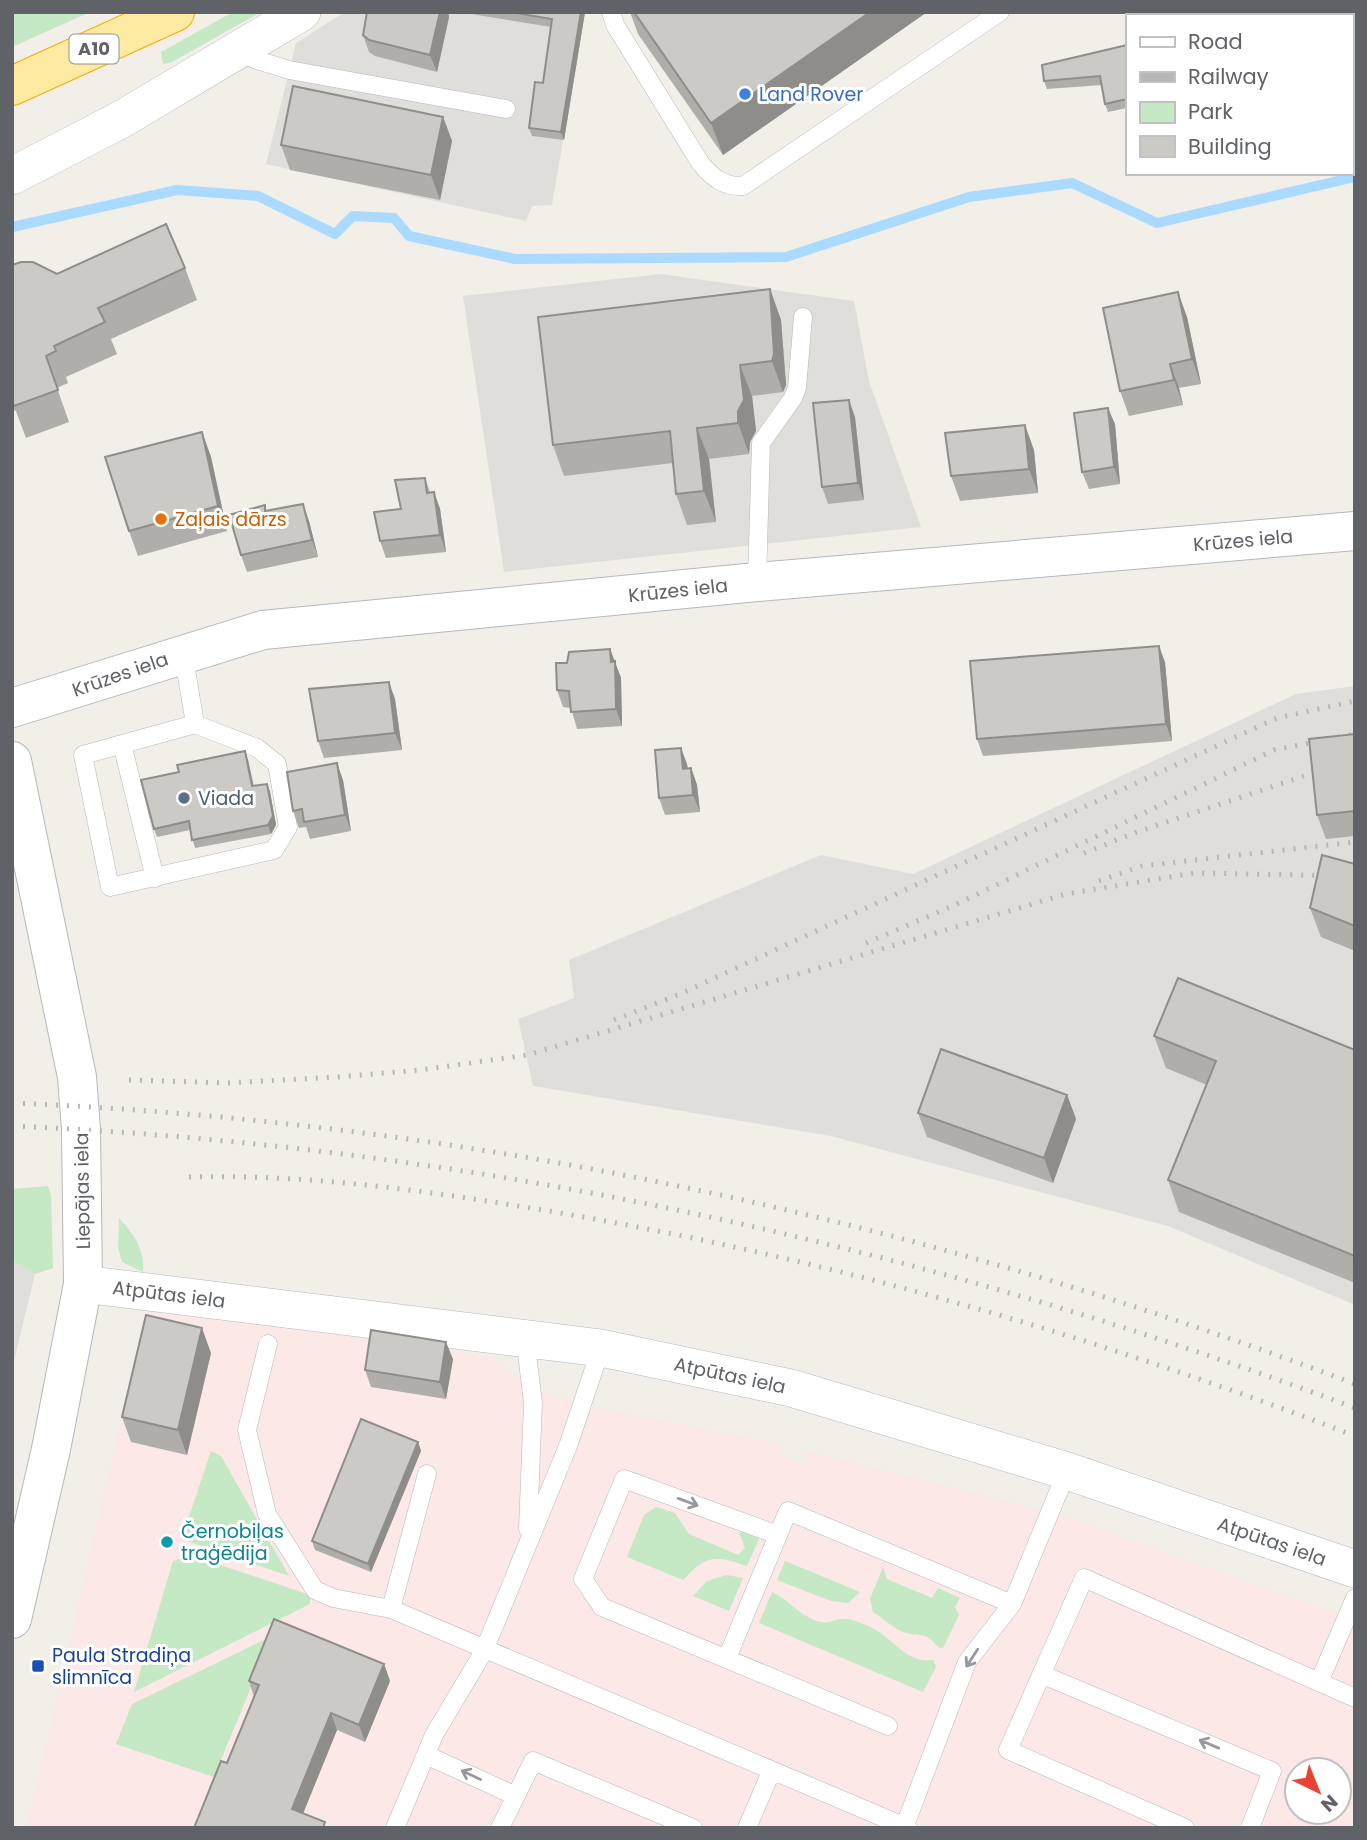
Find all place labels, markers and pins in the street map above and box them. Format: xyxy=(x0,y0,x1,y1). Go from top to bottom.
place label: Land Rover xyxy=(759,81,863,108)
marker: Land Rover xyxy=(737,86,753,102)
place label: Zaļais dārzs xyxy=(175,506,287,533)
marker: Zaļais dārzs xyxy=(153,511,169,527)
place label: Viada xyxy=(198,785,254,812)
marker: Viada xyxy=(176,790,192,806)
place label: Černobiļas traģēdija xyxy=(181,1518,284,1567)
marker: Černobiļas traģēdija xyxy=(159,1534,175,1550)
place label: Paula Stradiņa slimnīca xyxy=(52,1642,191,1691)
marker: Paula Stradiņa slimnīca xyxy=(30,1658,46,1674)

